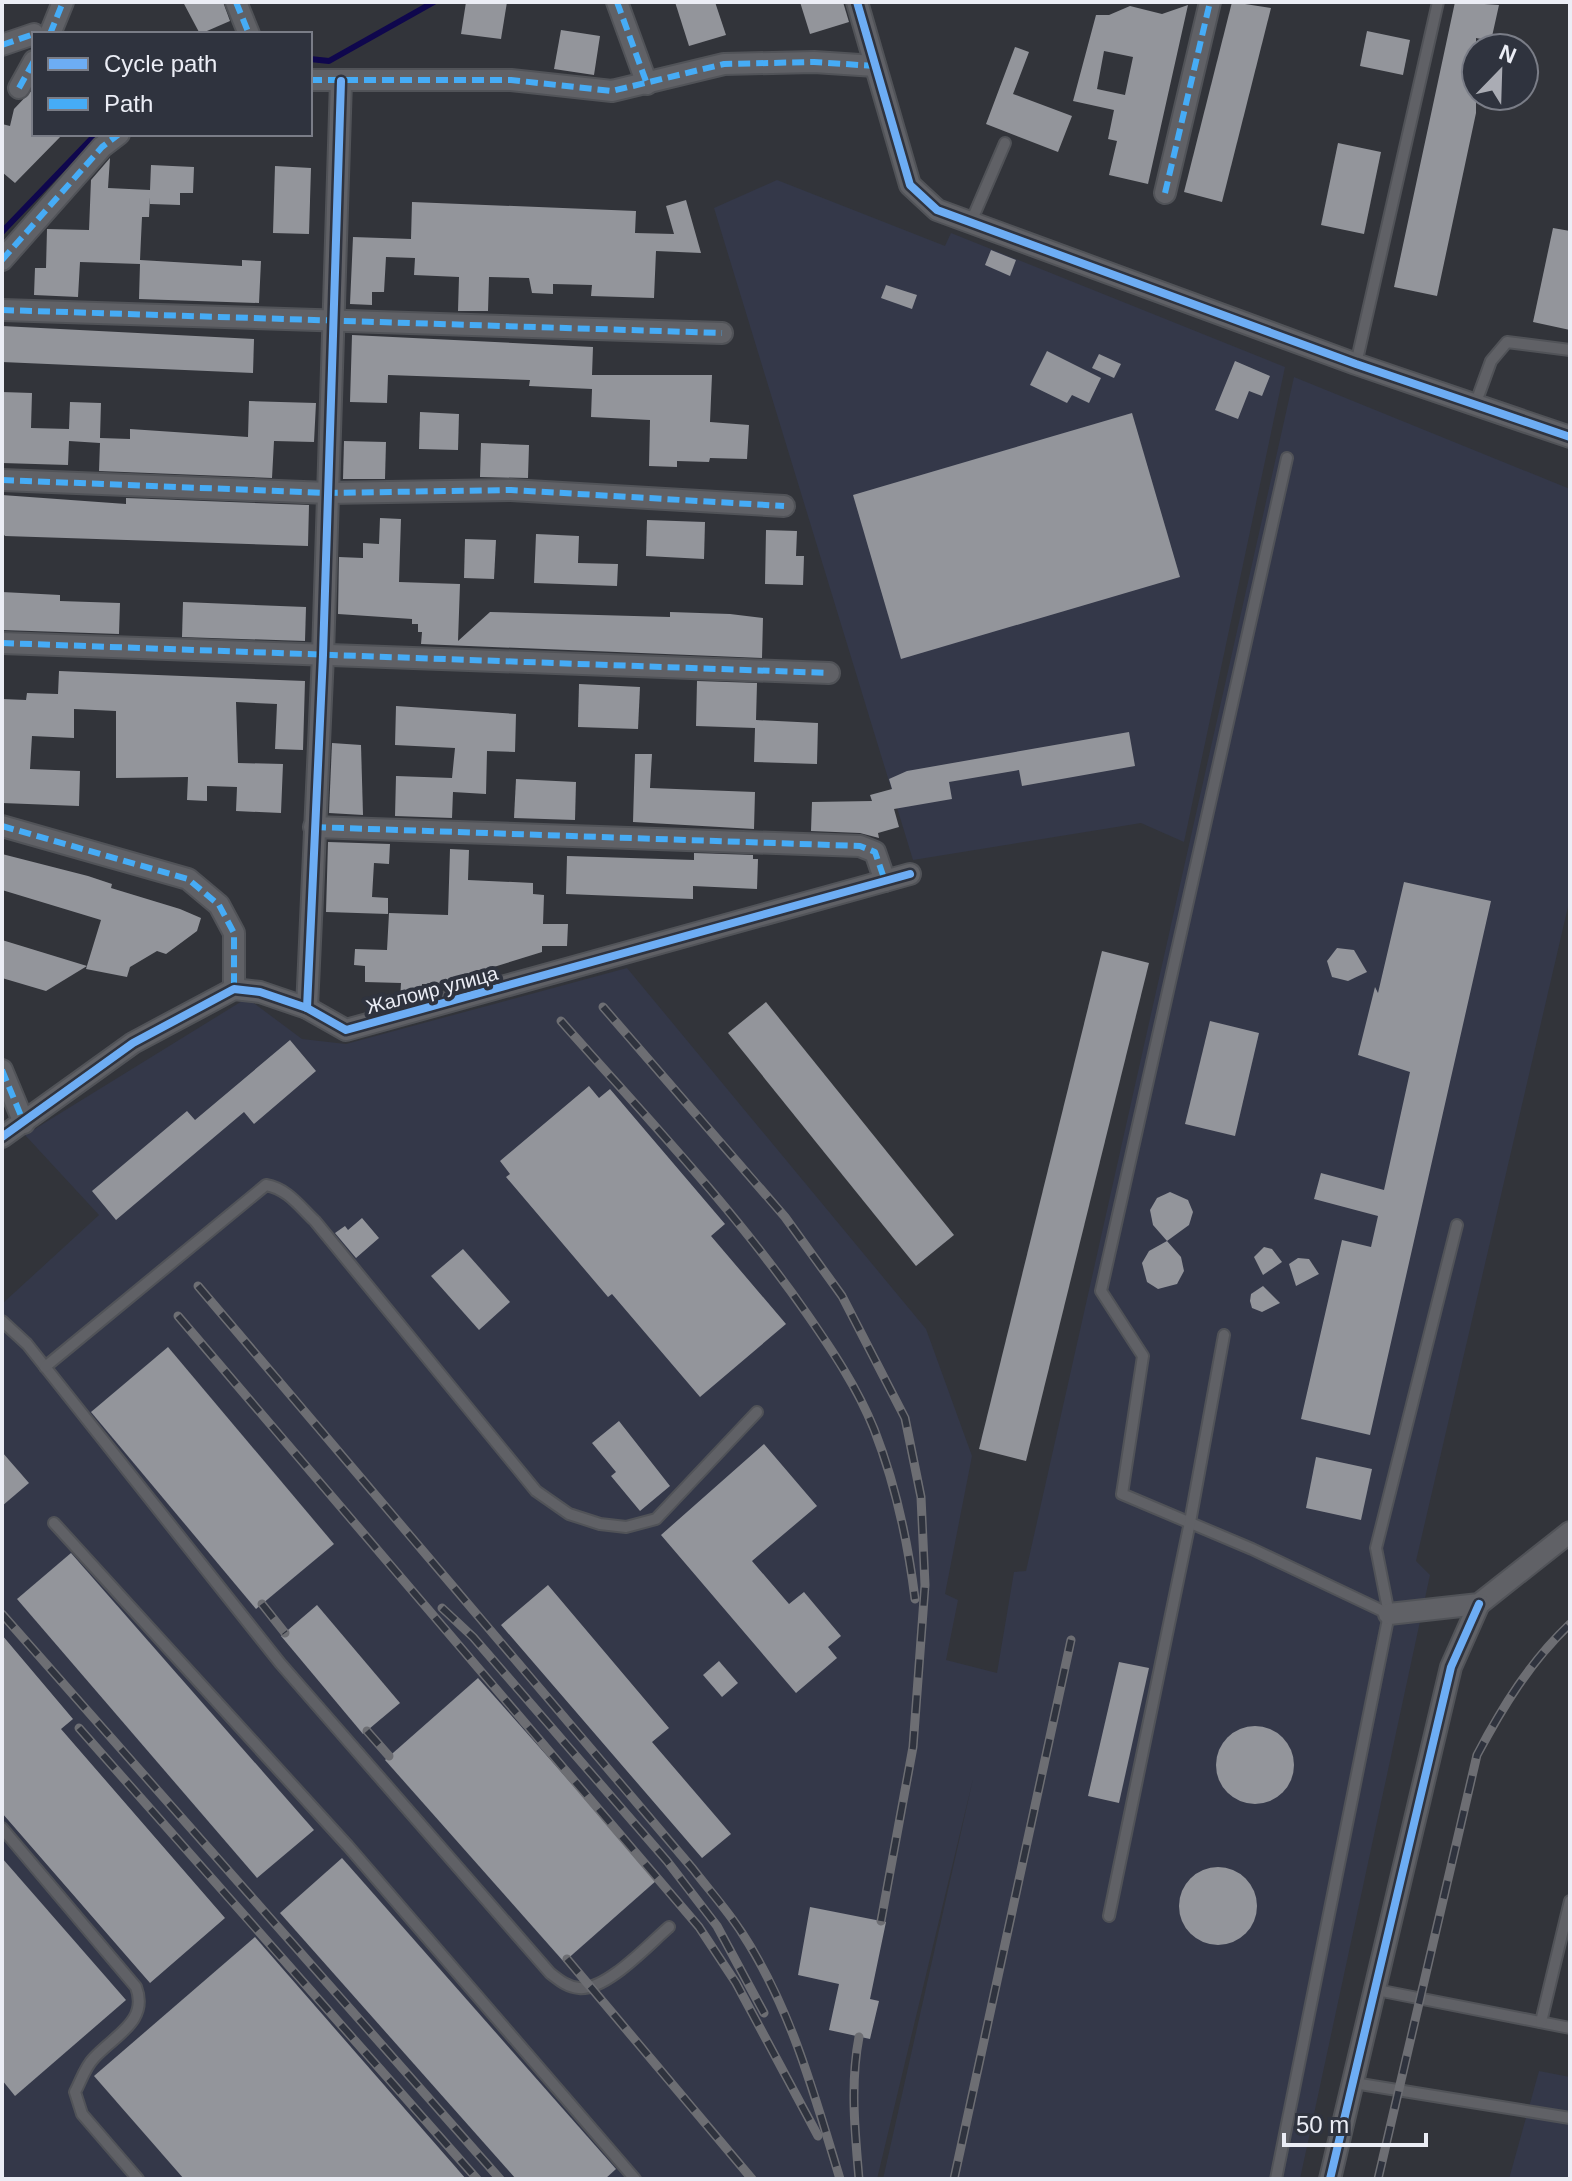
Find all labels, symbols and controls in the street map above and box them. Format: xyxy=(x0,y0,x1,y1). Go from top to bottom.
legend xyxy=(32,32,312,136)
north arrow xyxy=(1460,32,1540,112)
text: N xyxy=(1495,39,1520,69)
text: Cycle path xyxy=(104,50,217,77)
text: Path xyxy=(104,90,153,117)
street label: Жалоир улица xyxy=(364,962,501,1018)
scale bar xyxy=(1284,2097,1426,2147)
text: 50 m xyxy=(1296,2111,1349,2138)

